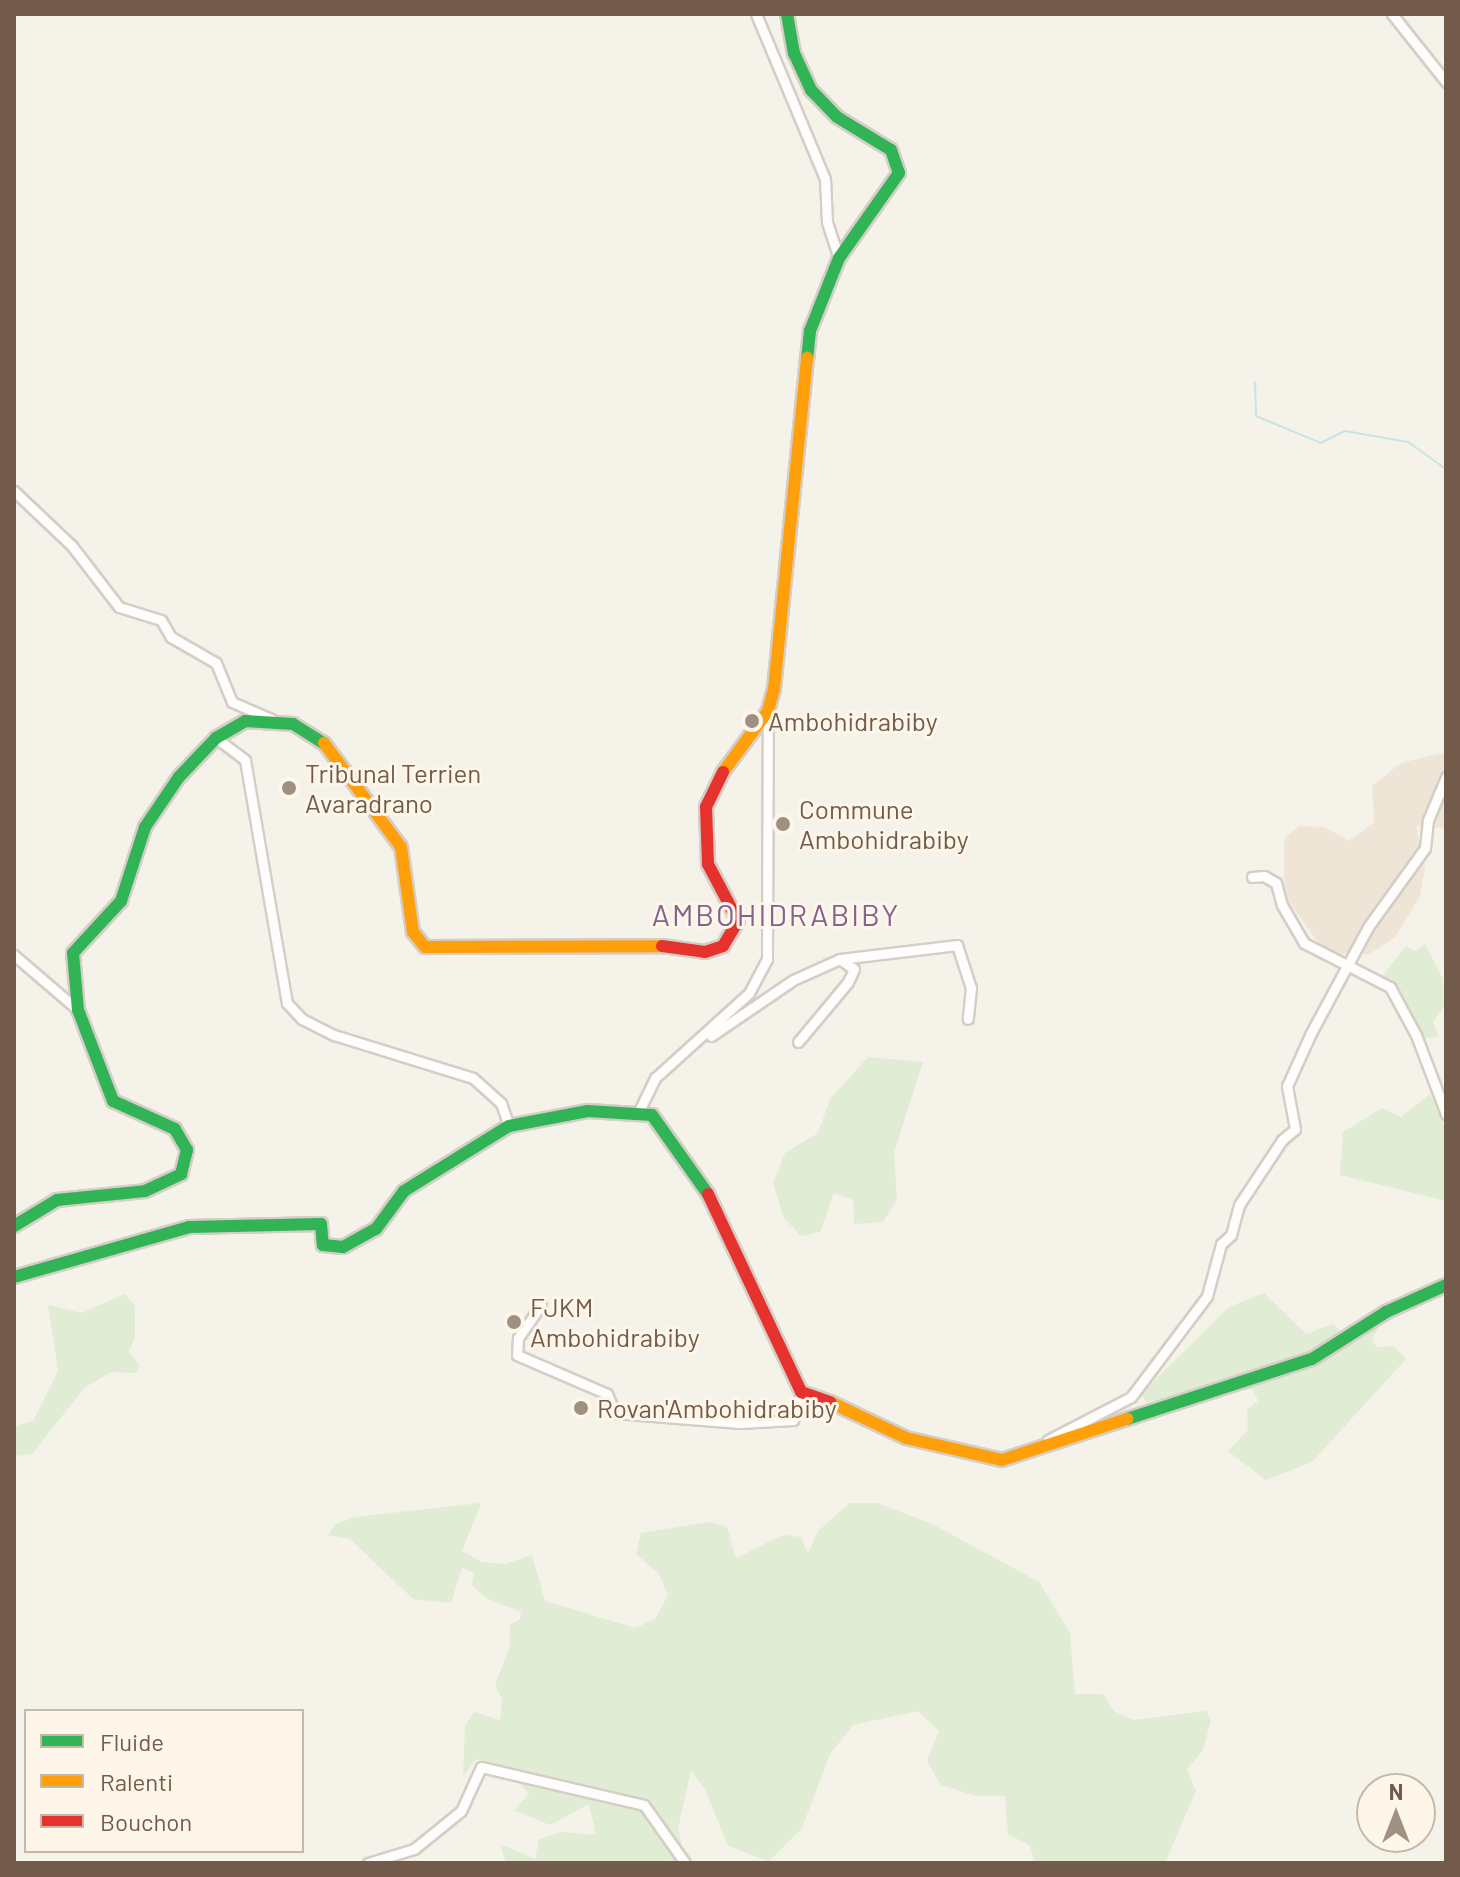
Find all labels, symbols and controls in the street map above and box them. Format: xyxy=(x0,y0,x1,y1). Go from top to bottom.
place label: Ambohidrabiby xyxy=(768,705,938,737)
marker: Ambohidrabiby xyxy=(743,712,761,730)
place label: Tribunal Terrien Avaradrano xyxy=(305,757,481,818)
marker: Tribunal Terrien Avaradrano xyxy=(280,779,298,797)
place label: Commune Ambohidrabiby xyxy=(799,793,969,854)
marker: Commune Ambohidrabiby xyxy=(774,815,792,833)
district label: AMBOHIDRABIBY xyxy=(652,896,900,932)
place label: FJKM Ambohidrabiby xyxy=(530,1291,700,1352)
marker: FJKM Ambohidrabiby xyxy=(505,1313,523,1331)
place label: Rovan'Ambohidrabiby xyxy=(597,1392,837,1424)
marker: Rovan'Ambohidrabiby xyxy=(572,1399,590,1417)
legend xyxy=(24,1709,304,1853)
text: Fluide xyxy=(100,1727,164,1756)
text: Ralenti xyxy=(100,1767,173,1796)
north arrow xyxy=(1356,1773,1436,1853)
text: N xyxy=(1389,1778,1403,1804)
text: Bouchon xyxy=(100,1807,192,1836)

